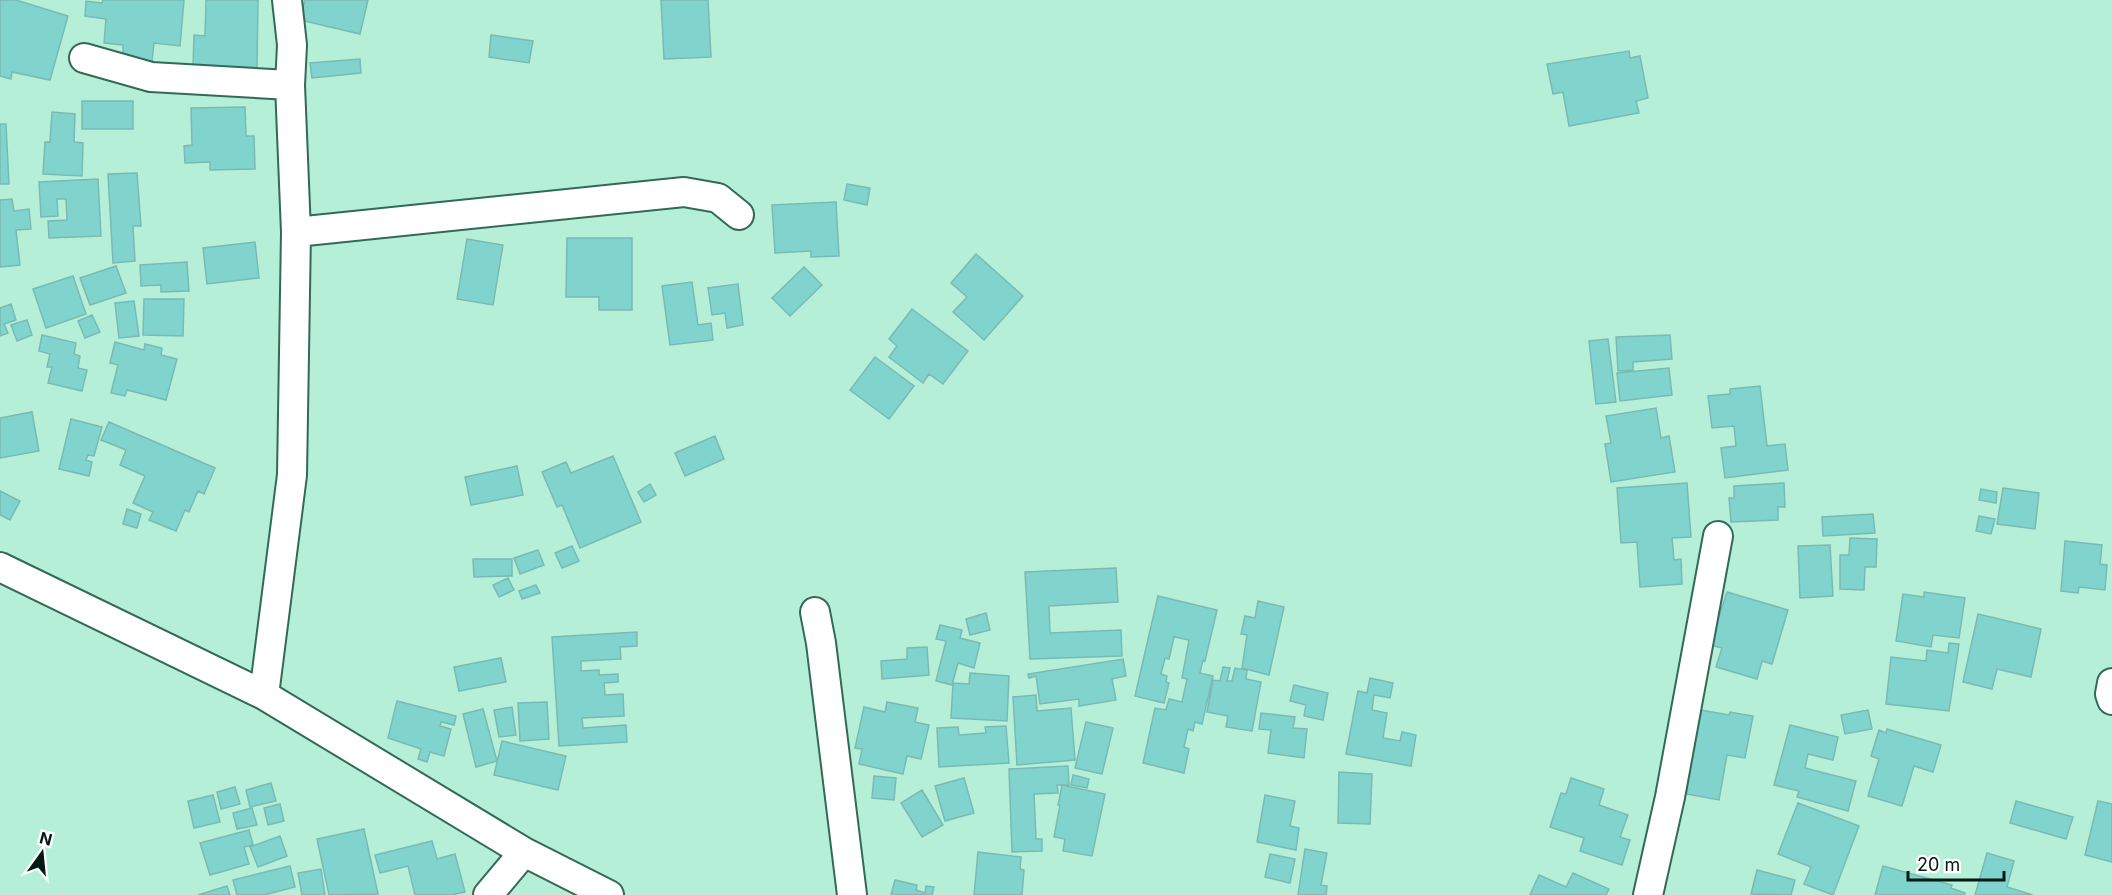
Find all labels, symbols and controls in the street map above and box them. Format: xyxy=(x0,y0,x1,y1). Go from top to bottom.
north arrow xyxy=(12,823,72,883)
text: N xyxy=(37,827,54,850)
scale bar xyxy=(1908,844,2004,882)
text: 20 m xyxy=(1917,854,1960,875)

